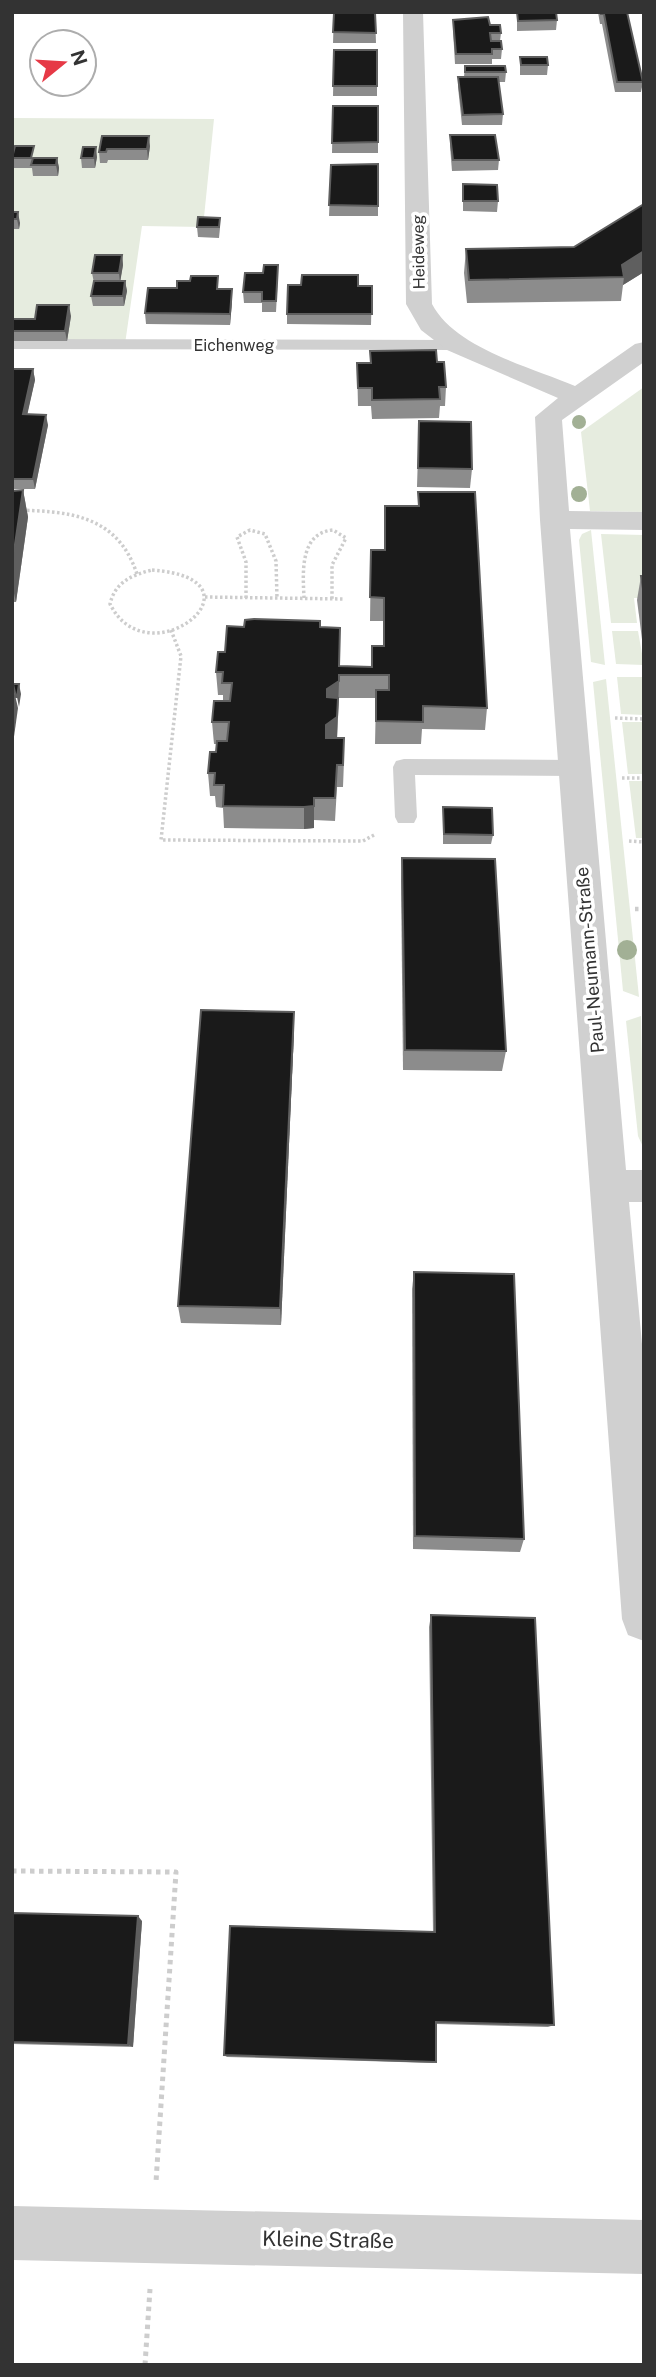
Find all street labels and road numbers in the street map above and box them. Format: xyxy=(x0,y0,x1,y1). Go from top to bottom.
street label: Heideweg xyxy=(408,214,429,290)
street label: Eichenweg xyxy=(194,336,274,355)
street label: Paul-Neumann-Straße xyxy=(571,866,608,1054)
street label: Kleine Straße xyxy=(262,2226,394,2253)

